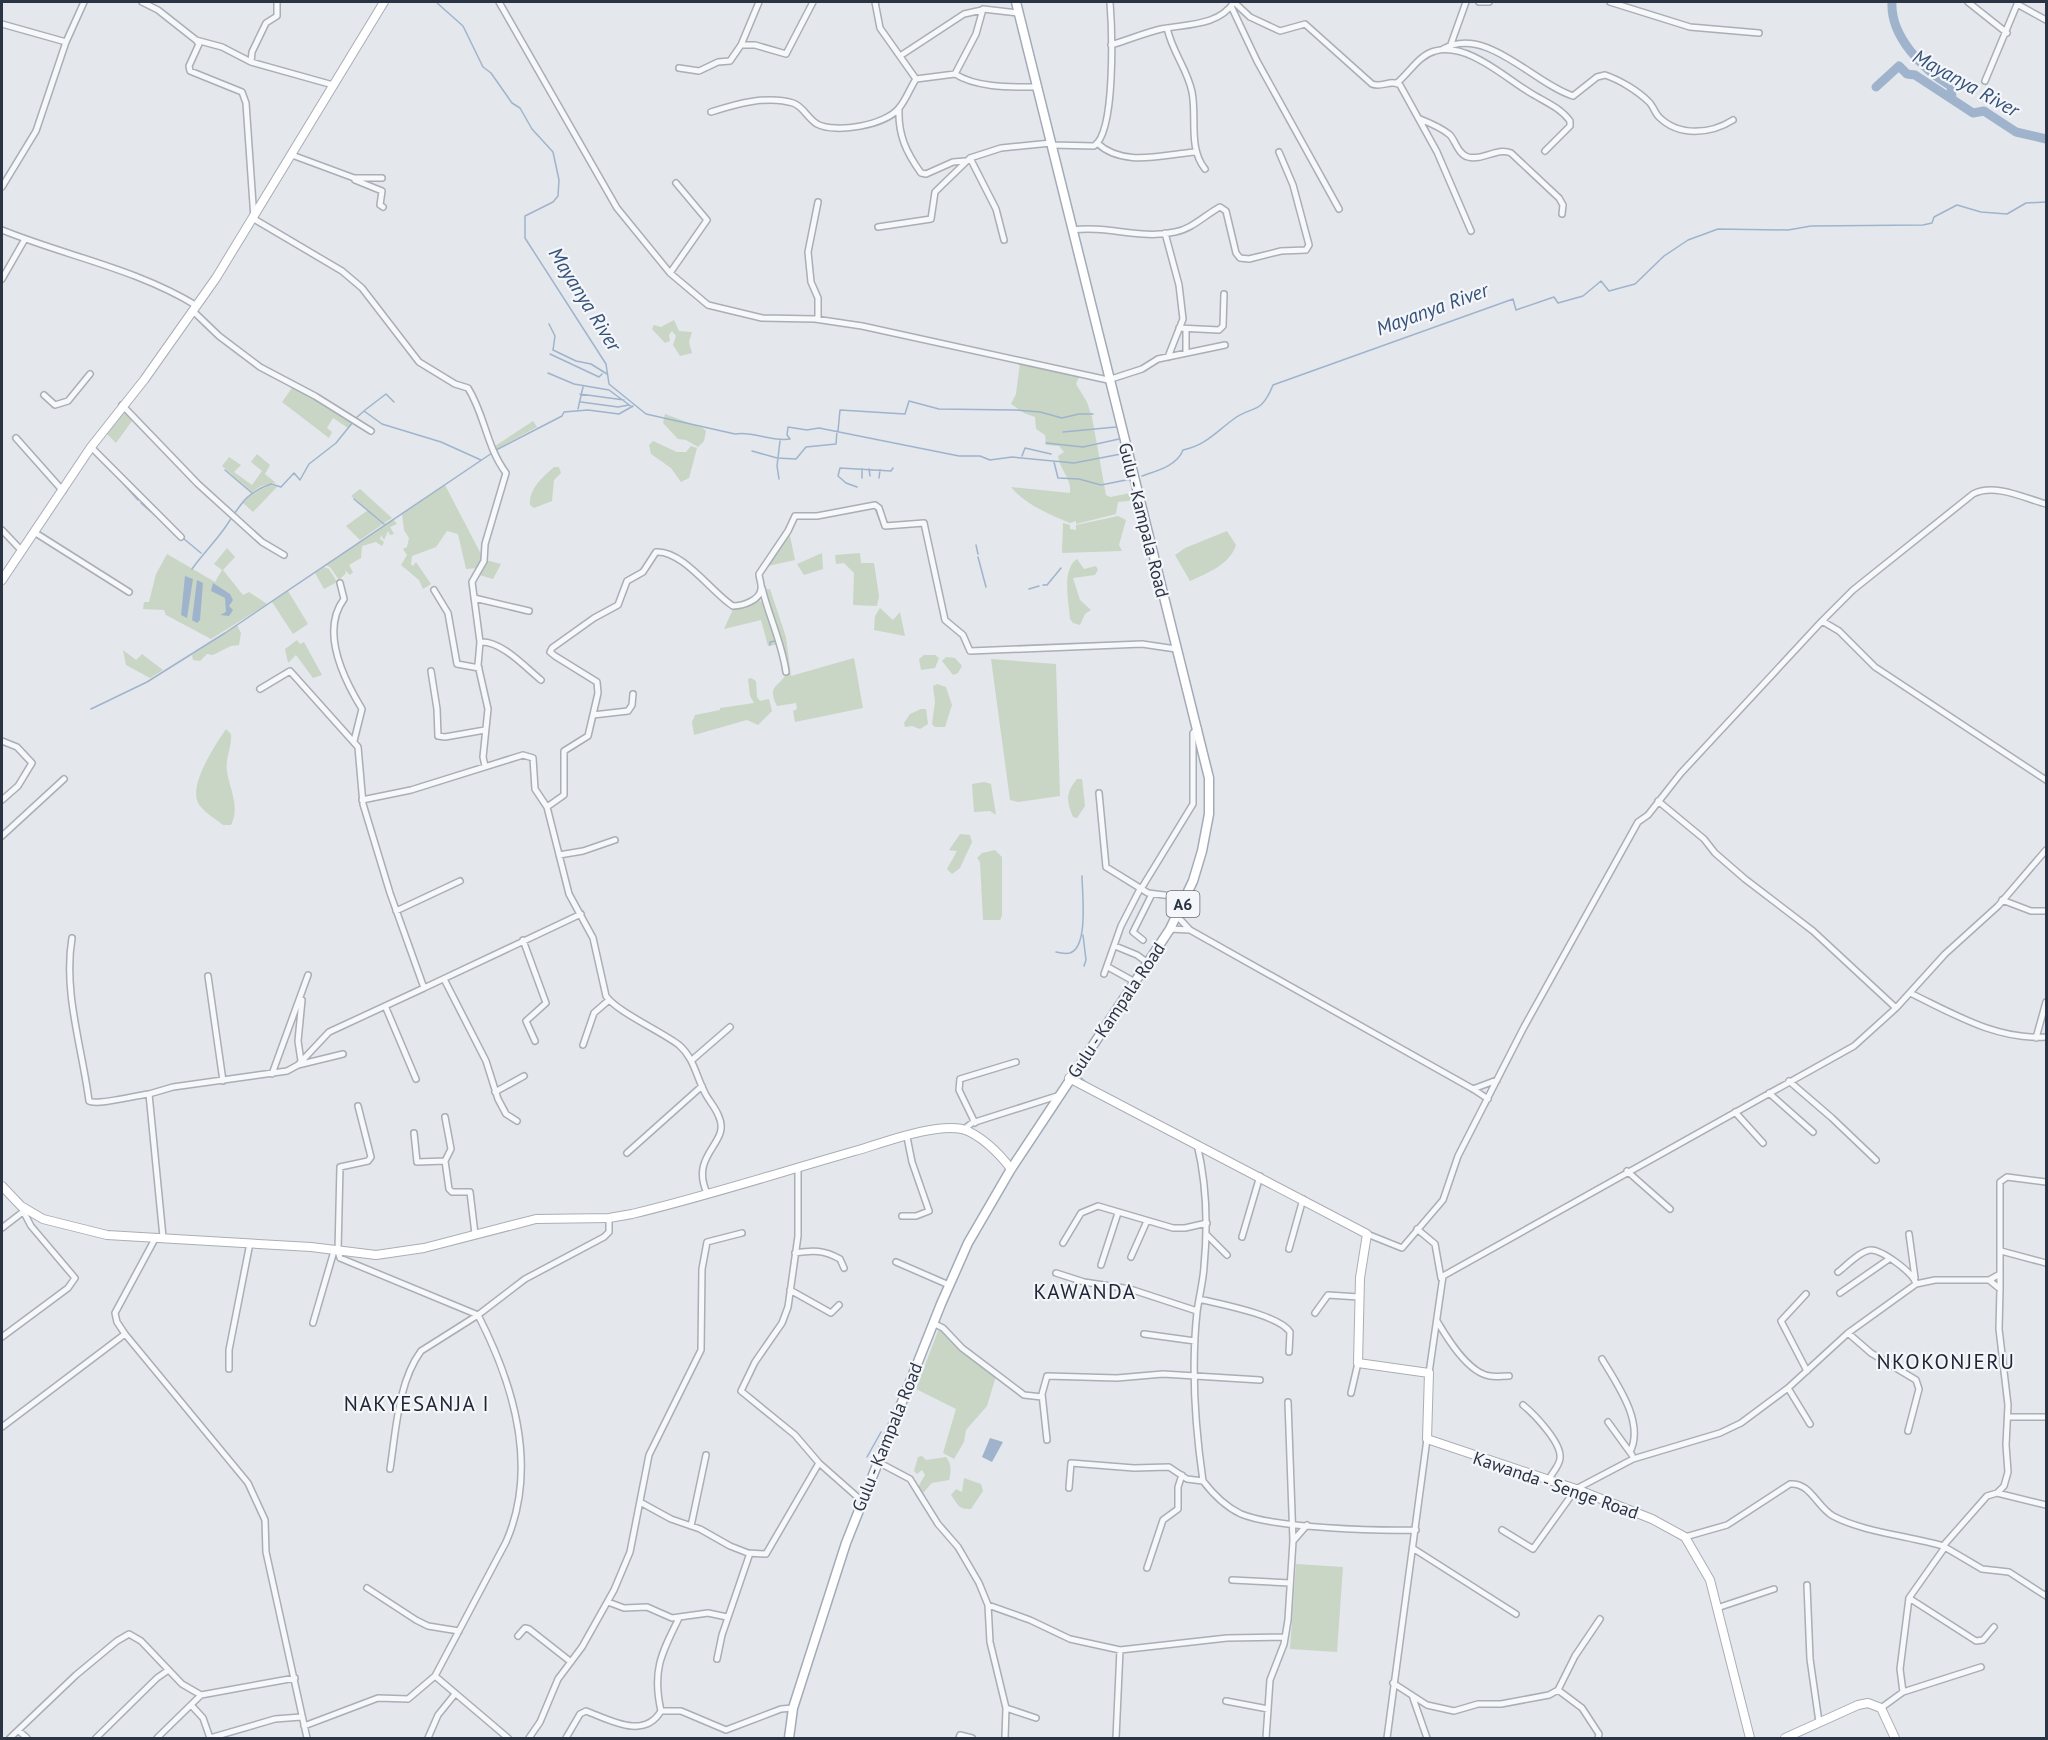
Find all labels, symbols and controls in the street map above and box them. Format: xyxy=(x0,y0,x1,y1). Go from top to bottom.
water label: Mayanya River xyxy=(1908,43,2025,124)
water label: Mayanya River xyxy=(543,242,628,357)
water label: Mayanya River xyxy=(1372,276,1493,341)
street label: Gulu - Kampala Road xyxy=(1114,440,1174,600)
road number: A6 xyxy=(1166,891,1200,917)
street label: Gulu - Kampala Road xyxy=(1062,938,1170,1082)
district label: KAWANDA xyxy=(1033,1278,1137,1305)
district label: NKOKONJERU xyxy=(1876,1348,2016,1375)
street label: Gulu - Kampala Road xyxy=(847,1359,927,1515)
district label: NAKYESANJA I xyxy=(344,1390,490,1417)
street label: Kawanda - Senge Road xyxy=(1470,1446,1642,1524)

